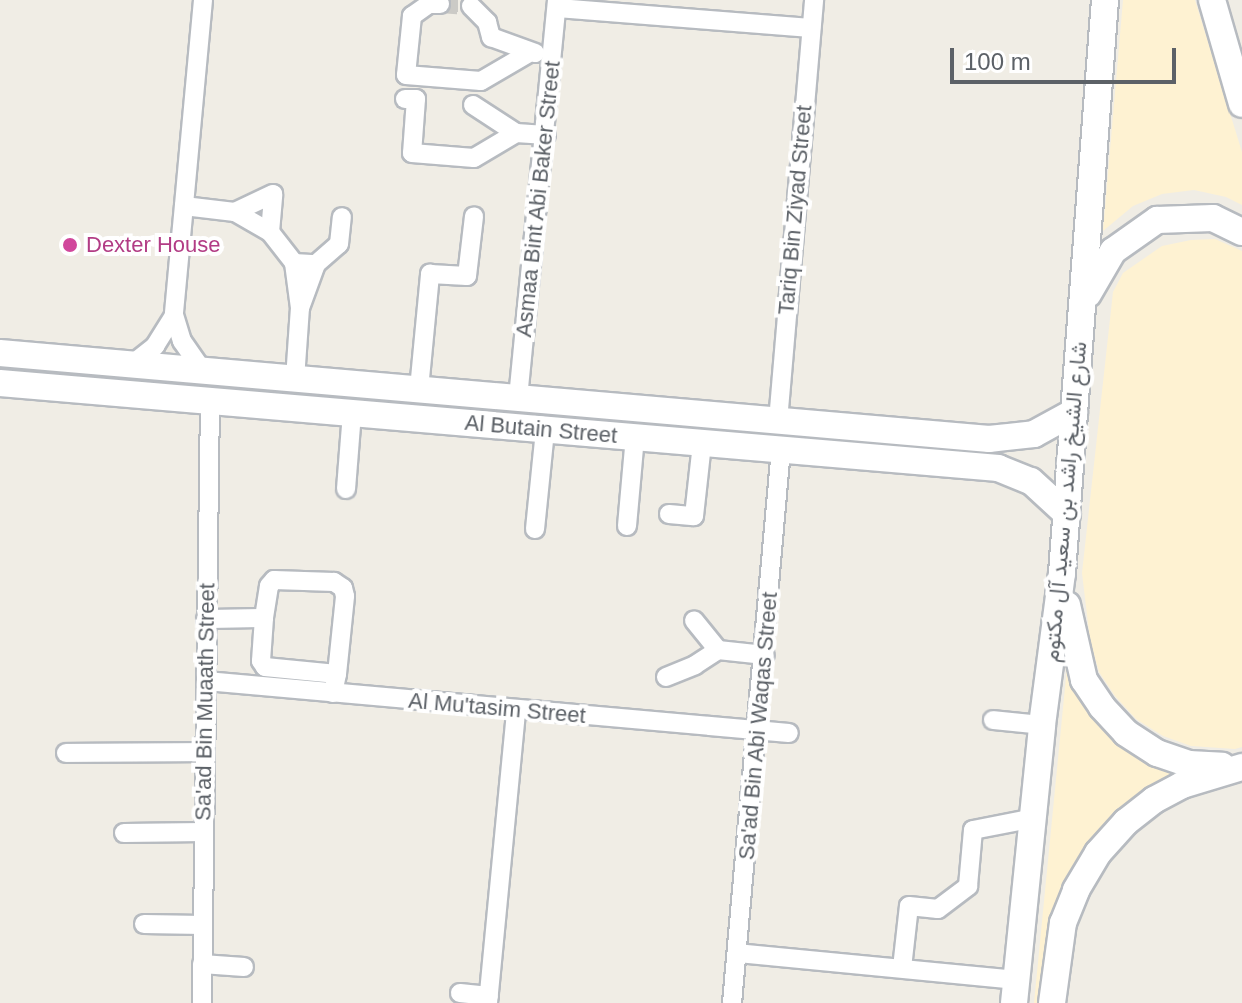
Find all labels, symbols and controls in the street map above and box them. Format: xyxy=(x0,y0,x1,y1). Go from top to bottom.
scale bar xyxy=(954,32,1180,82)
text: 100 m xyxy=(964,48,1031,75)
street label: Asmaa Bint Abi Baker Street xyxy=(510,59,566,339)
street label: Tariq Bin Ziyad Street xyxy=(773,104,817,316)
place label: Dexter House xyxy=(86,232,221,258)
marker: Dexter House xyxy=(61,236,79,254)
street label: شارع الشيخ راشد بن سعيد آل مكتوم xyxy=(1038,341,1092,663)
street label: Al Butain Street xyxy=(464,409,618,449)
street label: Sa'ad Bin Muaath Street xyxy=(190,583,220,821)
street label: Sa'ad Bin Abi Waqas Street xyxy=(733,590,783,862)
street label: Al Mu'tasim Street xyxy=(407,687,587,729)

